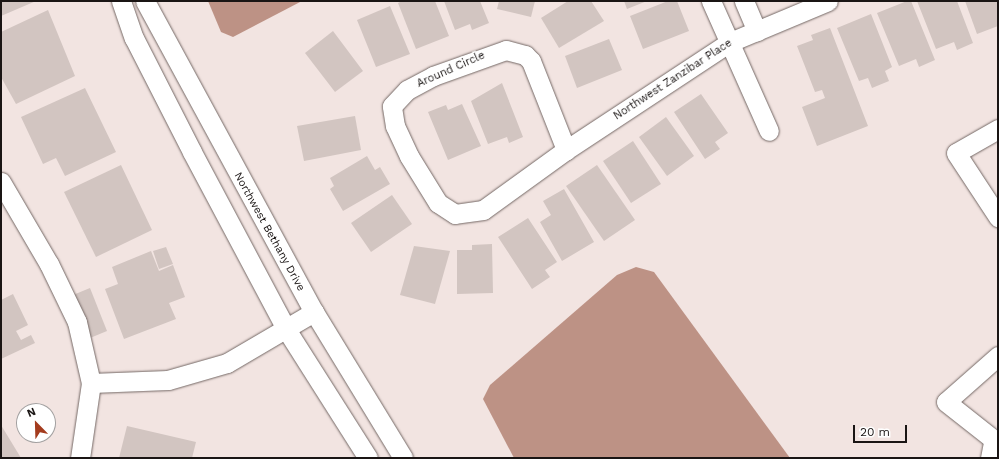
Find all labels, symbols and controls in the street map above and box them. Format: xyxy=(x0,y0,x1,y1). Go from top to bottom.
street label: Northwest Zanzibar Place xyxy=(611,37,735,123)
street label: Around Circle xyxy=(415,49,487,91)
street label: Northwest Bethany Drive xyxy=(231,170,307,294)
north arrow xyxy=(16,403,56,443)
text: N xyxy=(25,405,38,420)
scale bar xyxy=(855,417,909,443)
text: 20 m xyxy=(860,425,890,439)

